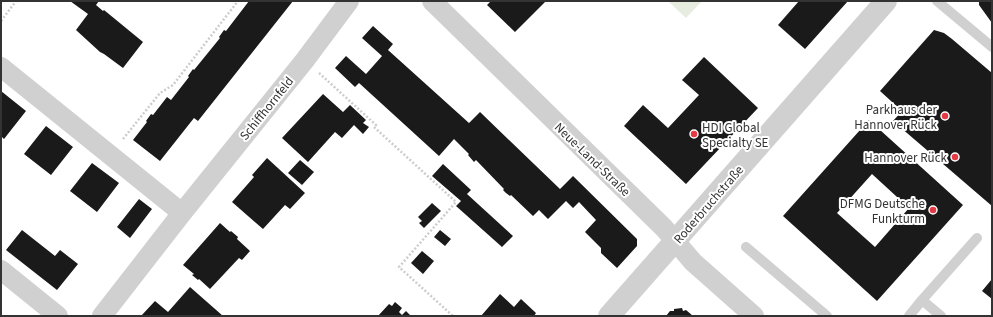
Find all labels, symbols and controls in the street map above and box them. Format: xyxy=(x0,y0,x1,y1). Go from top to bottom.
street label: Schiffhornfeld xyxy=(236,73,298,144)
place label: Parkhaus der Hannover Rück xyxy=(854,101,938,134)
marker: Parkhaus der Hannover Rück xyxy=(940,111,950,121)
street label: Neue-Land-Straße xyxy=(550,119,634,201)
place label: HDI Global Specialty SE xyxy=(702,119,769,152)
marker: HDI Global Specialty SE xyxy=(689,129,699,139)
place label: Hannover Rück xyxy=(864,149,948,167)
marker: Hannover Rück xyxy=(950,152,960,162)
street label: Roderbruchstraße xyxy=(670,162,748,248)
place label: DFMG Deutsche Funkturm xyxy=(840,195,925,228)
marker: DFMG Deutsche Funkturm xyxy=(928,205,938,215)

